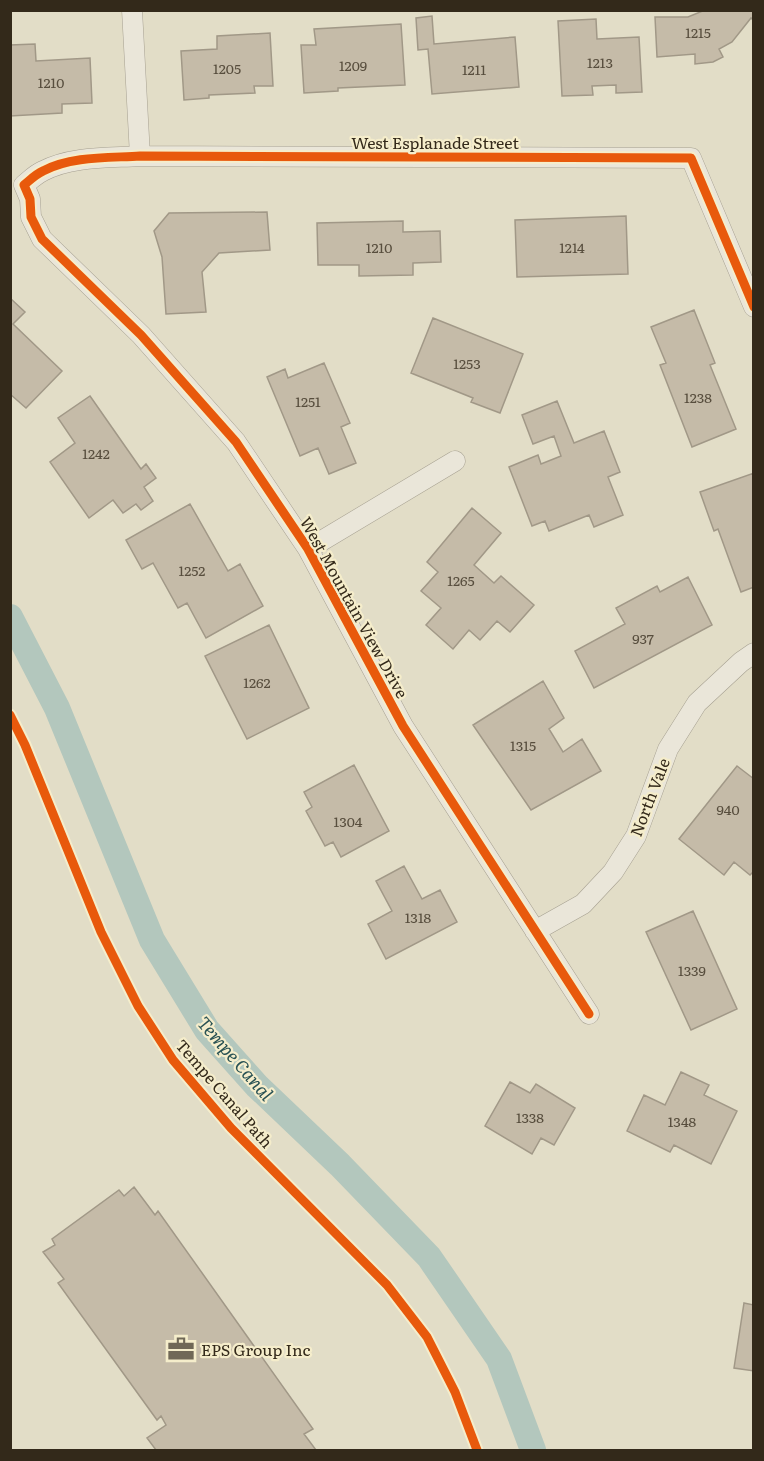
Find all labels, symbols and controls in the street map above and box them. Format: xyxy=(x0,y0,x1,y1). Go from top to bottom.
house number: 1215 xyxy=(685,22,711,42)
house number: 1213 xyxy=(587,52,613,72)
house number: 1209 xyxy=(339,55,367,75)
house number: 1205 xyxy=(213,58,241,78)
house number: 1211 xyxy=(462,59,486,79)
house number: 1210 xyxy=(38,72,64,92)
street label: West Esplanade Street xyxy=(351,130,519,154)
house number: 1210 xyxy=(366,237,392,257)
house number: 1214 xyxy=(559,237,585,257)
house number: 1253 xyxy=(453,353,481,373)
house number: 1238 xyxy=(684,387,712,407)
house number: 1251 xyxy=(295,391,321,411)
house number: 1242 xyxy=(82,443,110,463)
street label: West Mountain View Drive xyxy=(295,512,415,702)
house number: 1252 xyxy=(179,560,205,580)
house number: 1265 xyxy=(447,570,475,590)
house number: 937 xyxy=(632,628,654,648)
house number: 1262 xyxy=(243,672,271,692)
house number: 1315 xyxy=(510,735,536,755)
street label: North Vale xyxy=(623,754,675,840)
house number: 940 xyxy=(716,799,740,819)
house number: 1304 xyxy=(333,811,363,831)
house number: 1318 xyxy=(405,907,432,927)
house number: 1339 xyxy=(678,960,706,980)
water label: Tempe Canal xyxy=(192,1010,281,1107)
street label: Tempe Canal Path xyxy=(171,1033,279,1153)
house number: 1338 xyxy=(516,1107,544,1127)
house number: 1348 xyxy=(668,1111,697,1131)
office icon: EPS Group Inc xyxy=(166,1334,196,1364)
place label: EPS Group Inc xyxy=(201,1337,311,1361)

